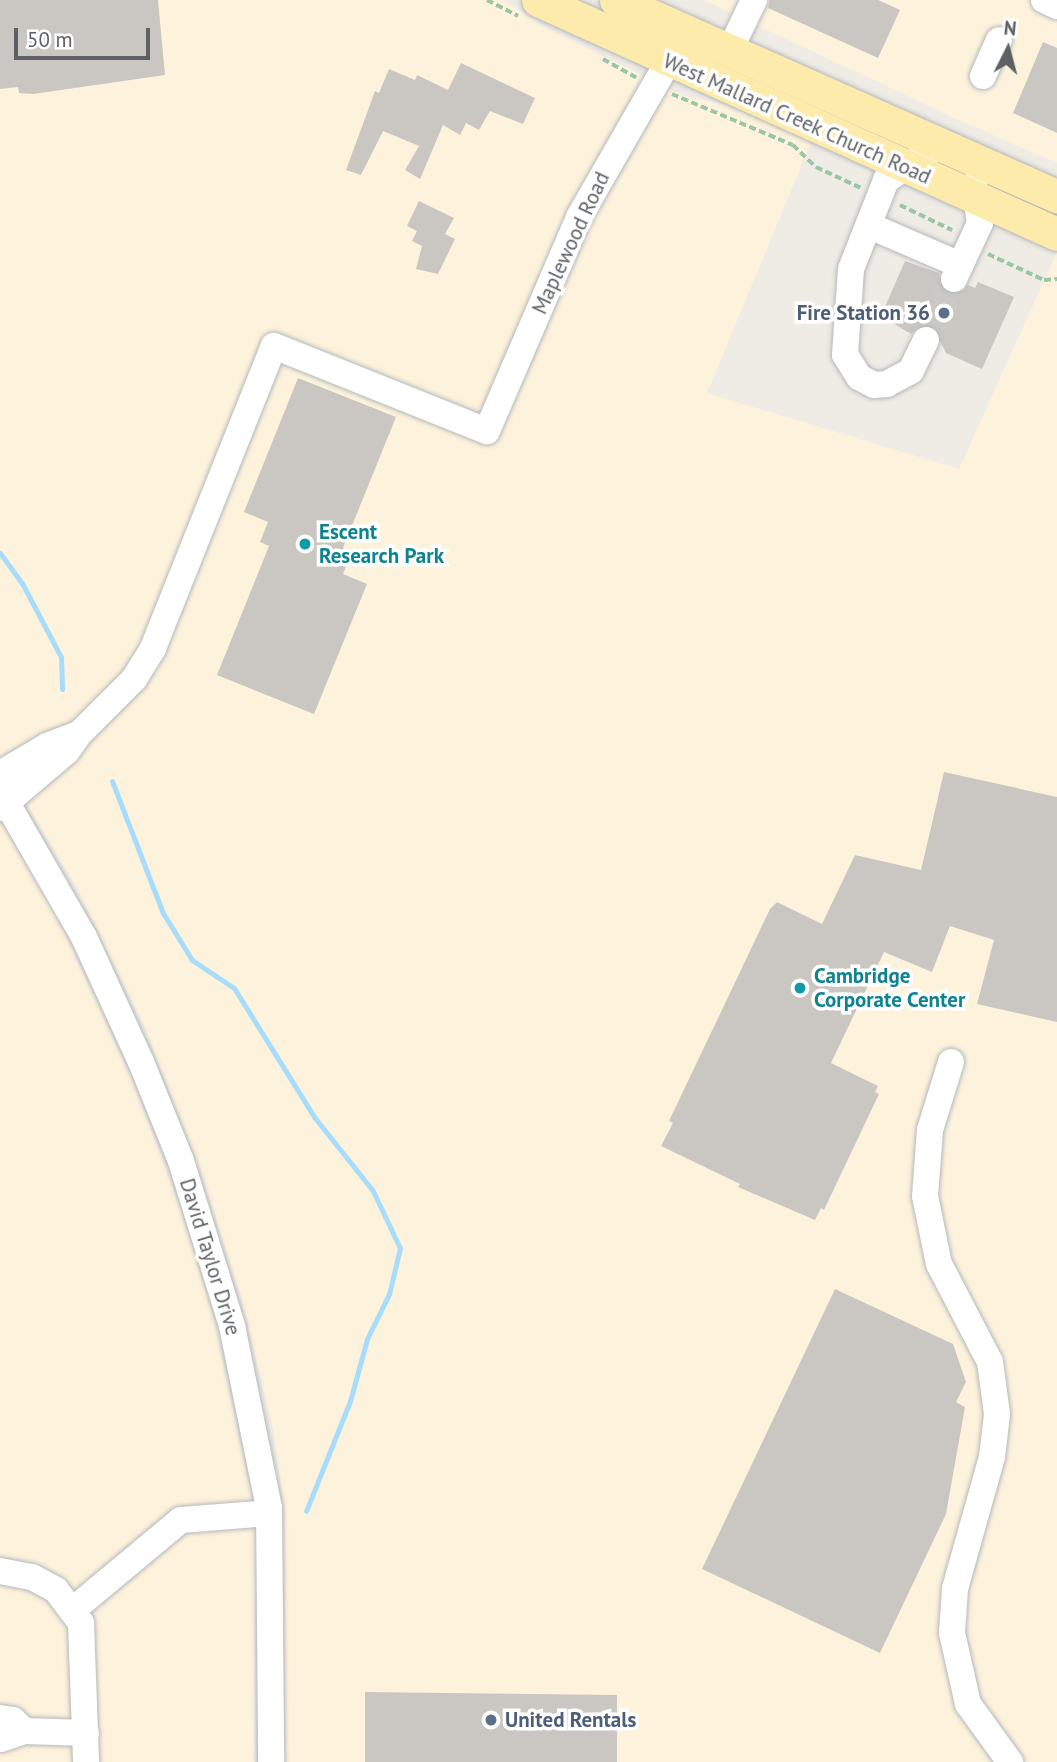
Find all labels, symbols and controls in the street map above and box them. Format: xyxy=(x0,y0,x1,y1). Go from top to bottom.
scale bar xyxy=(18,14,154,58)
north arrow xyxy=(973,14,1043,84)
text: N xyxy=(1003,16,1018,41)
text: 50 m xyxy=(27,26,73,53)
street label: West Mallard Creek Church Road xyxy=(659,48,935,190)
street label: Maplewood Road xyxy=(527,168,615,318)
place label: Fire Station 36 xyxy=(797,300,930,326)
marker: Fire Station 36 xyxy=(936,305,952,321)
place label: Escent Research Park xyxy=(319,519,444,569)
marker: Escent Research Park xyxy=(297,536,313,552)
place label: Cambridge Corporate Center xyxy=(814,963,966,1013)
marker: Cambridge Corporate Center xyxy=(792,980,808,996)
street label: David Taylor Drive xyxy=(174,1175,246,1339)
place label: United Rentals xyxy=(505,1707,636,1733)
marker: United Rentals xyxy=(483,1712,499,1728)

